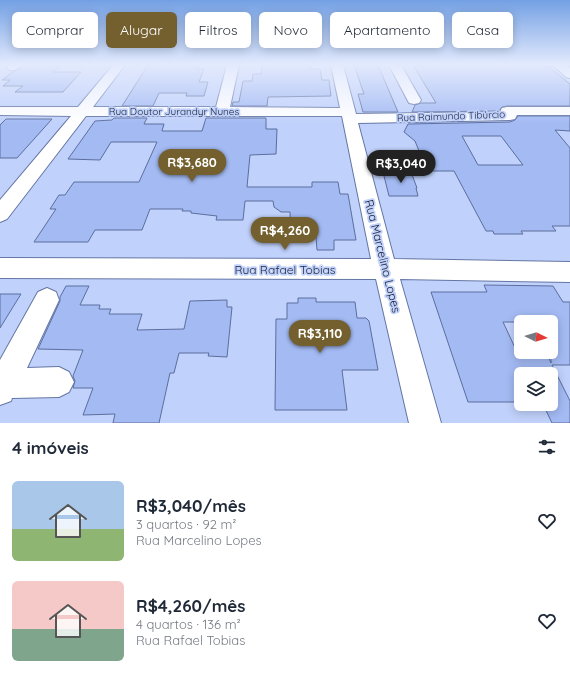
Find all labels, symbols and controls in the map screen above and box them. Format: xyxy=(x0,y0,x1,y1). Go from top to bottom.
chip: Comprar xyxy=(12,12,98,48)
chip: Alugar xyxy=(106,12,177,48)
chip: Filtros xyxy=(185,12,251,48)
chip: Novo xyxy=(259,12,322,48)
chip: Apartamento xyxy=(330,12,444,48)
chip: Casa xyxy=(452,12,513,48)
street label: Rua Doutor Jurandyr Nunes xyxy=(109,105,240,118)
street label: Rua Raimundo Tibúrcio xyxy=(397,108,505,124)
pin: R$3,680 xyxy=(155,149,229,183)
pin: R$3,040 xyxy=(364,150,438,184)
text: R$3,680 xyxy=(167,154,217,170)
text: R$3,040 xyxy=(376,155,426,171)
street label: Rua Marcelino Lopes xyxy=(362,198,404,314)
pin: R$4,260 xyxy=(248,217,322,251)
text: R$4,260 xyxy=(260,222,310,238)
street label: Rua Rafael Tobias xyxy=(235,262,336,277)
north arrow xyxy=(514,315,558,359)
map controls xyxy=(514,315,558,411)
pin: R$3,110 xyxy=(283,320,357,354)
text: R$3,110 xyxy=(298,325,342,341)
button: layers xyxy=(514,367,558,411)
icon: filters xyxy=(536,436,558,458)
text: 4 imóveis xyxy=(12,437,89,458)
text: R$3,040/mês xyxy=(136,495,246,516)
icon: home xyxy=(44,497,92,545)
icon: heart xyxy=(536,510,558,532)
text: 3 quartos · 92 m² xyxy=(136,516,236,532)
text: Rua Marcelino Lopes xyxy=(136,532,262,548)
text: R$4,260/mês xyxy=(136,595,246,616)
icon: home xyxy=(44,597,92,645)
icon: heart xyxy=(536,610,558,632)
text: 4 quartos · 136 m² xyxy=(136,616,241,632)
text: Rua Rafael Tobias xyxy=(136,632,245,648)

